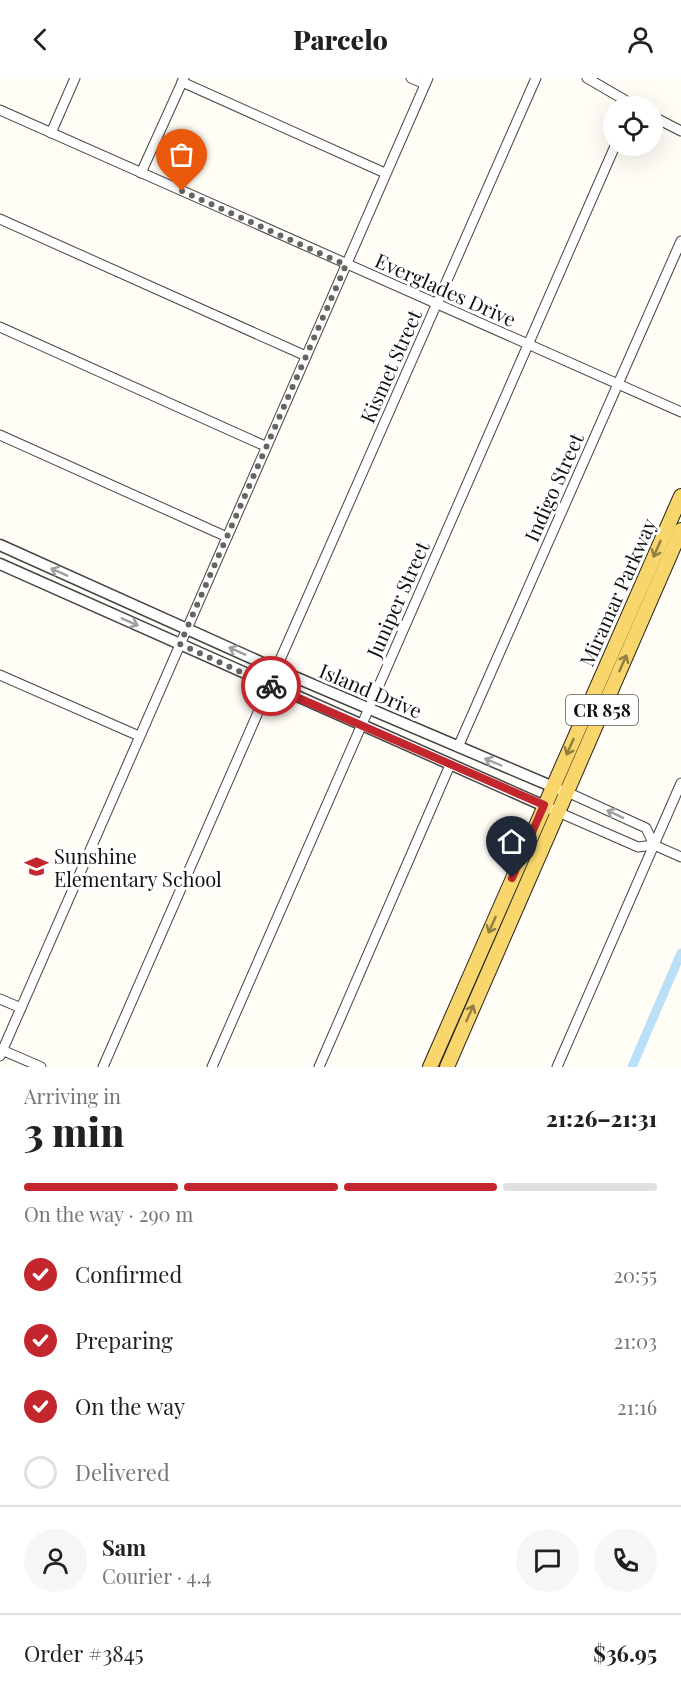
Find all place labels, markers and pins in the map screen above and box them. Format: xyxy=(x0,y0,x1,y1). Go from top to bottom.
pin xyxy=(156,129,207,191)
pin xyxy=(486,816,537,878)
place label: Sunshine Elementary School xyxy=(54,842,222,892)
school or university icon: Sunshine Elementary School xyxy=(23,853,49,879)

